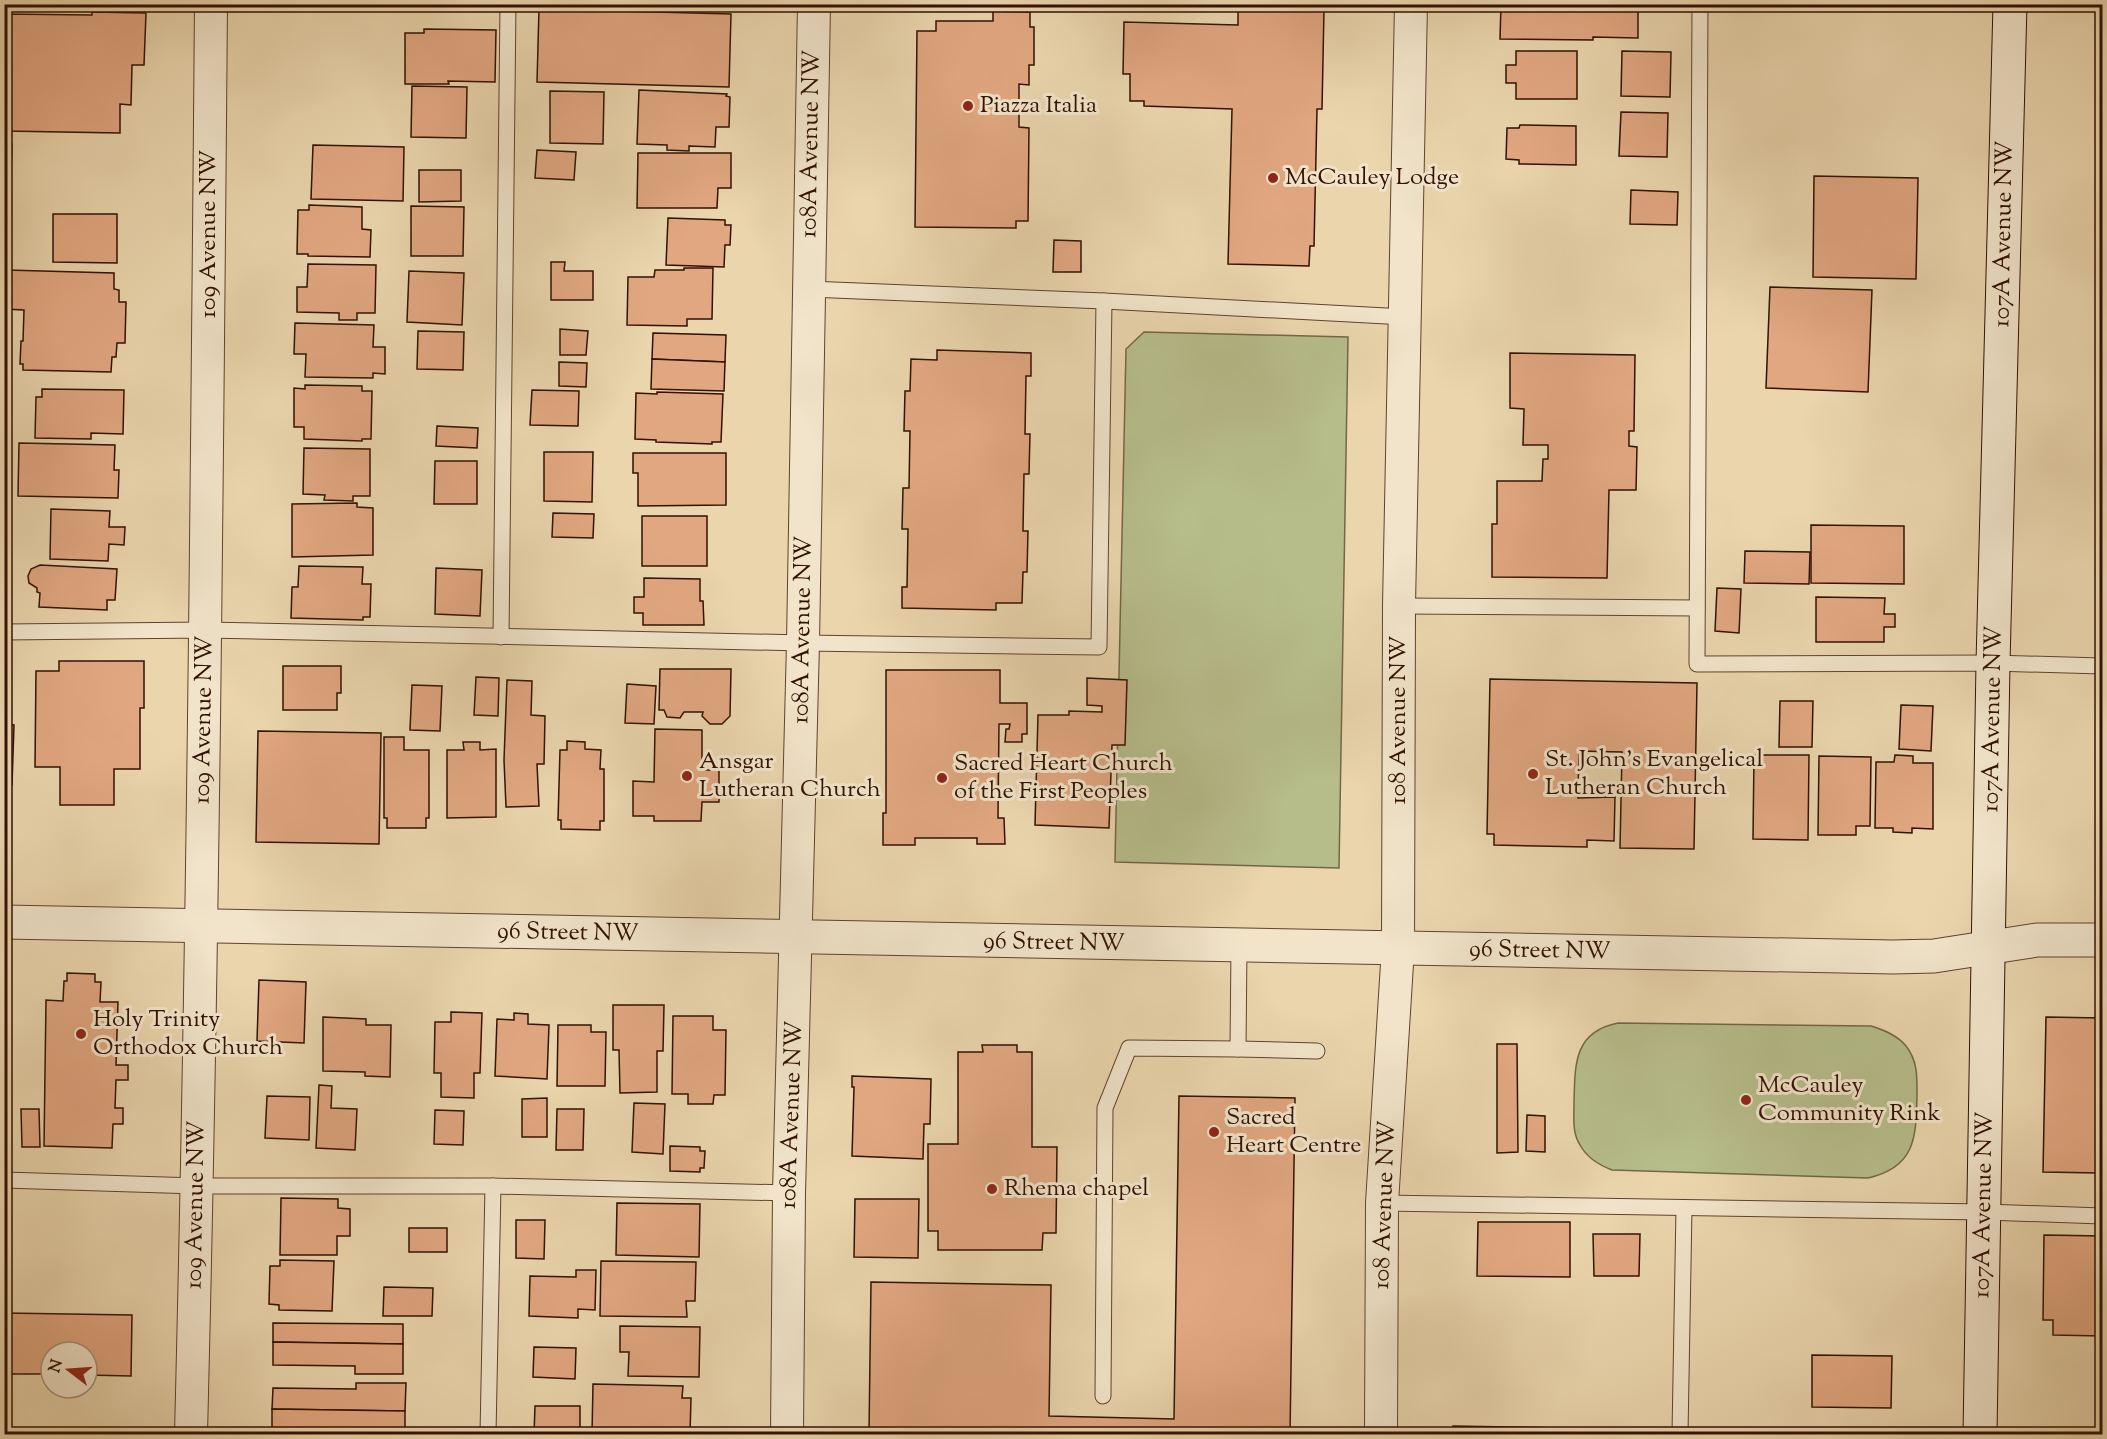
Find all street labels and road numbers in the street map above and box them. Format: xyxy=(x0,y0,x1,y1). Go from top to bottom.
street label: 108A Avenue NW xyxy=(792,49,830,238)
street label: 107A Avenue NW xyxy=(1985,140,2023,328)
street label: 109 Avenue NW xyxy=(192,149,226,318)
street label: 108A Avenue NW xyxy=(784,535,822,724)
street label: 107A Avenue NW xyxy=(1974,625,2012,813)
street label: 109 Avenue NW xyxy=(186,635,222,805)
street label: 108 Avenue NW xyxy=(1382,635,1416,804)
street label: 96 Street NW xyxy=(497,915,639,951)
street label: 96 Street NW xyxy=(983,925,1125,961)
street label: 96 Street NW xyxy=(1469,933,1611,969)
street label: 108A Avenue NW xyxy=(772,1020,812,1210)
street label: 107A Avenue NW xyxy=(1965,1111,2003,1299)
street label: 109 Avenue NW xyxy=(178,1120,214,1290)
street label: 108 Avenue NW xyxy=(1365,1120,1405,1290)

